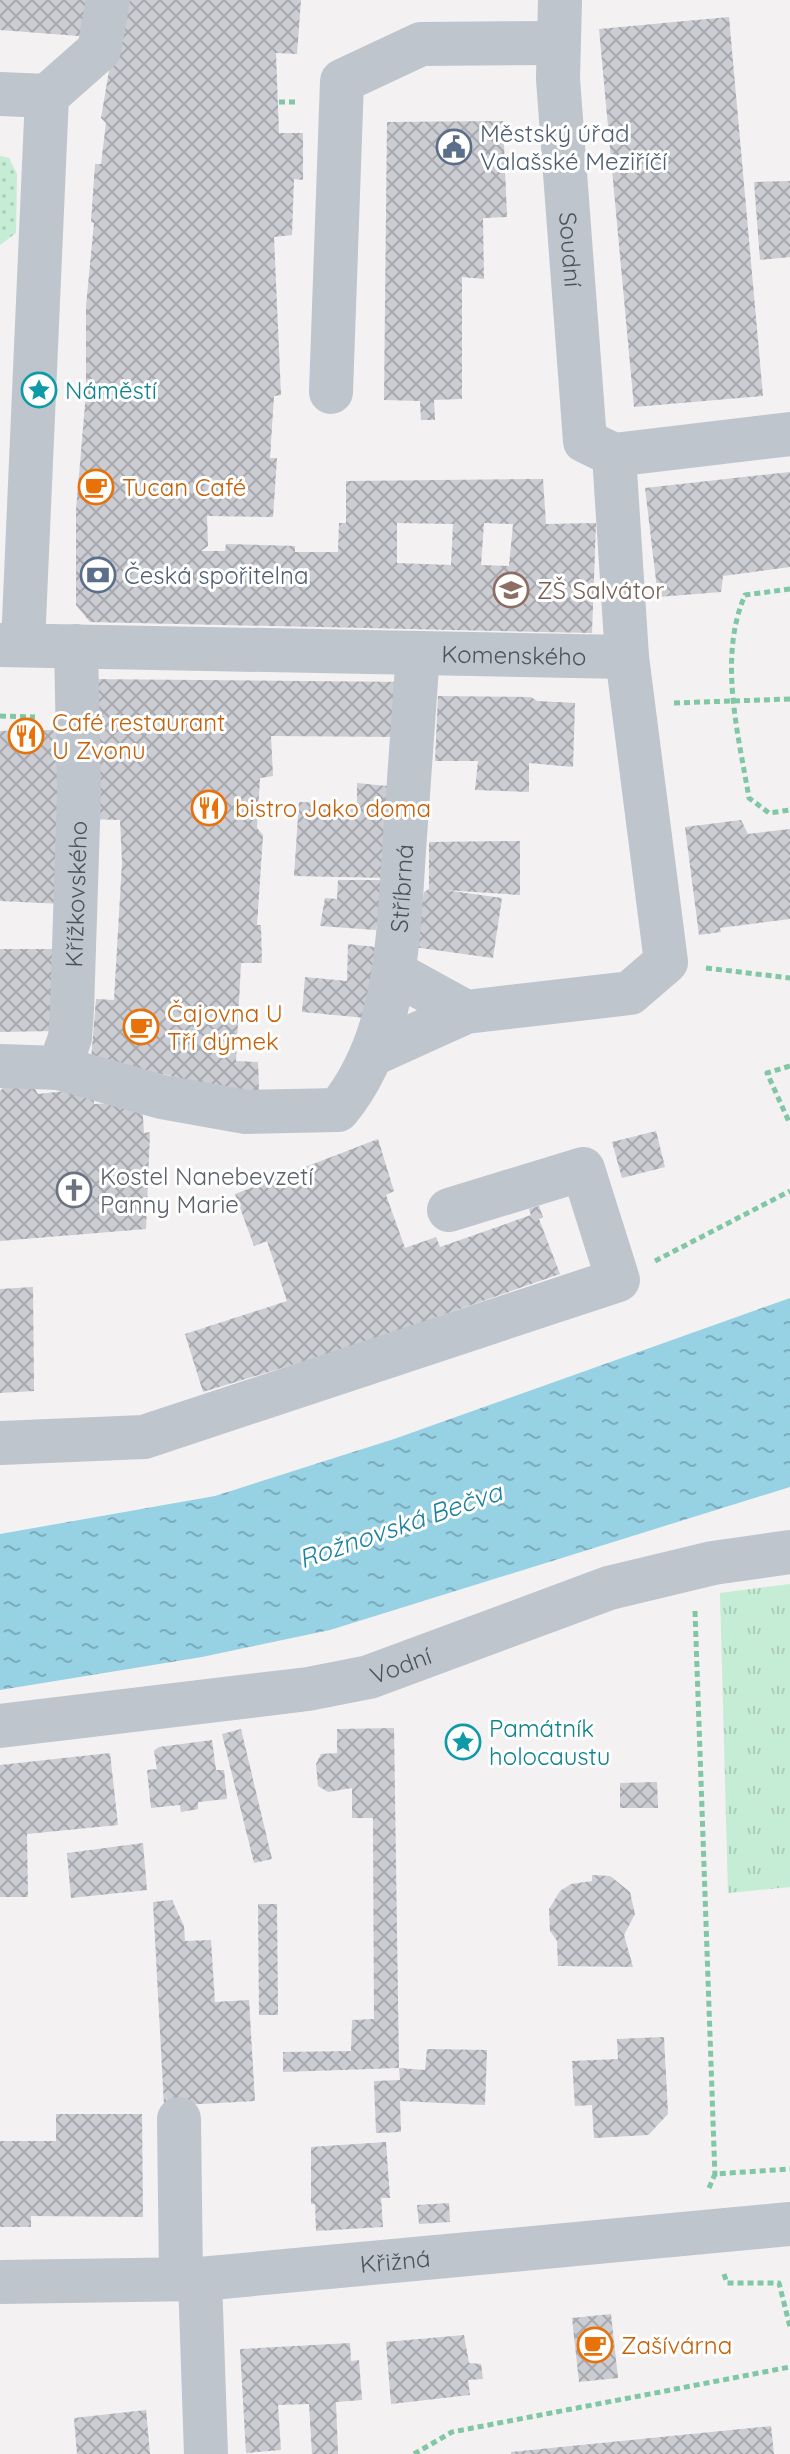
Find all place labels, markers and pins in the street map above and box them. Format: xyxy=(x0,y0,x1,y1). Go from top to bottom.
place label: Městský úřad Valašské Meziříčí xyxy=(480,118,668,176)
public building icon: Městský úřad Valašské Meziříčí xyxy=(435,128,473,166)
place icon: Náměstí xyxy=(20,371,58,409)
place label: Náměstí xyxy=(65,375,158,405)
cafe icon: Tucan Café xyxy=(77,468,115,506)
place label: Tucan Café xyxy=(122,472,246,502)
bank icon: Česká spořitelna xyxy=(79,556,117,594)
place label: Česká spořitelna xyxy=(124,560,309,590)
school or university icon: ZŠ Salvátor xyxy=(492,571,530,609)
place label: ZŠ Salvátor xyxy=(537,575,664,605)
place label: Café restaurant U Zvonu xyxy=(52,707,225,765)
restaurant icon: Café restaurant U Zvonu xyxy=(7,717,45,755)
restaurant icon: bistro Jako doma xyxy=(190,789,228,827)
place label: bistro Jako doma xyxy=(235,793,431,823)
place label: Čajovna U Tří dýmek xyxy=(167,998,283,1056)
cafe icon: Čajovna U Tří dýmek xyxy=(122,1008,160,1046)
place label: Kostel Nanebevzetí Panny Marie xyxy=(100,1161,314,1219)
church icon: Kostel Nanebevzetí Panny Marie xyxy=(55,1171,93,1209)
place label: Památník holocaustu xyxy=(489,1713,610,1771)
place icon: Památník holocaustu xyxy=(444,1723,482,1761)
cafe icon: Zašívárna xyxy=(576,2326,614,2364)
place label: Zašívárna xyxy=(621,2330,732,2360)

